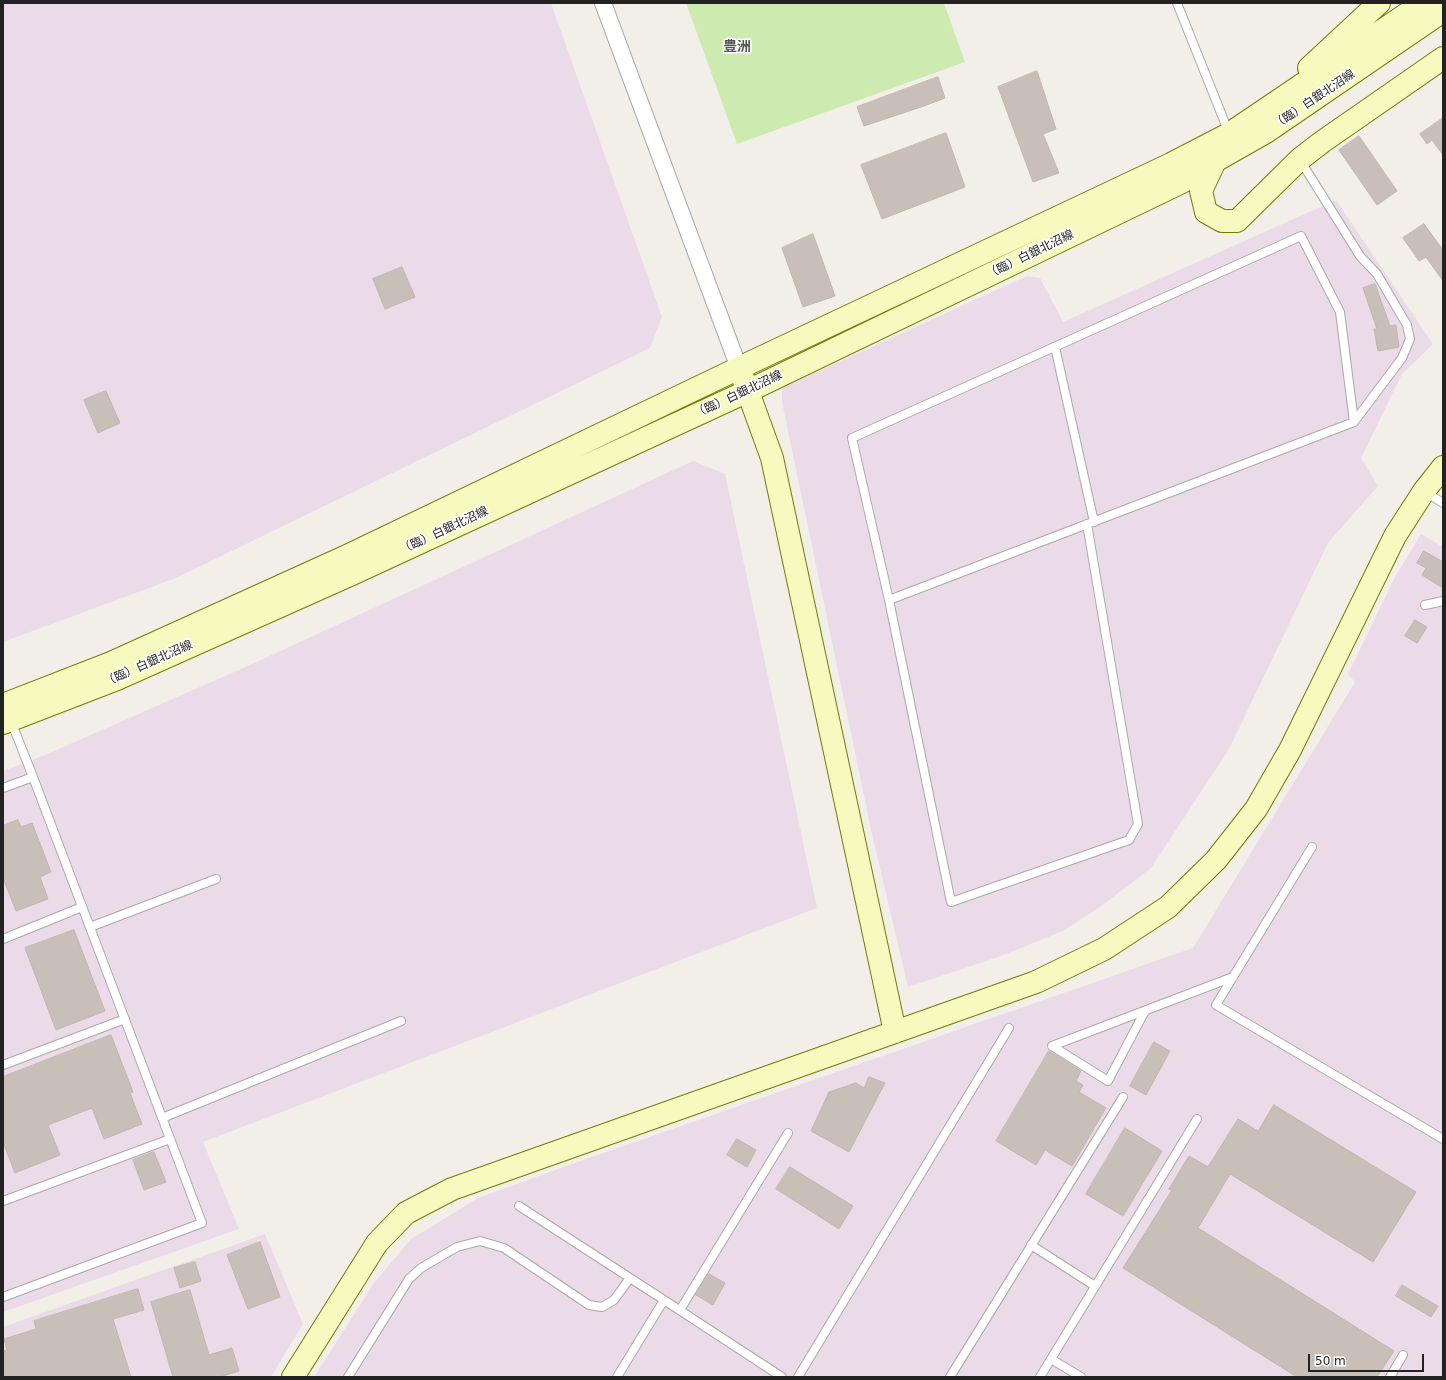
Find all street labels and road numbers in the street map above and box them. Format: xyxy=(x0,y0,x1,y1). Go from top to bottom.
street label: （臨）白銀北沼線 xyxy=(1270,67,1358,133)
street label: （臨）白銀北沼線 xyxy=(984,227,1076,283)
street label: （臨）白銀北沼線 xyxy=(691,368,785,422)
street label: （臨）白銀北沼線 xyxy=(397,504,491,558)
street label: （臨）白銀北沼線 xyxy=(101,638,195,690)

